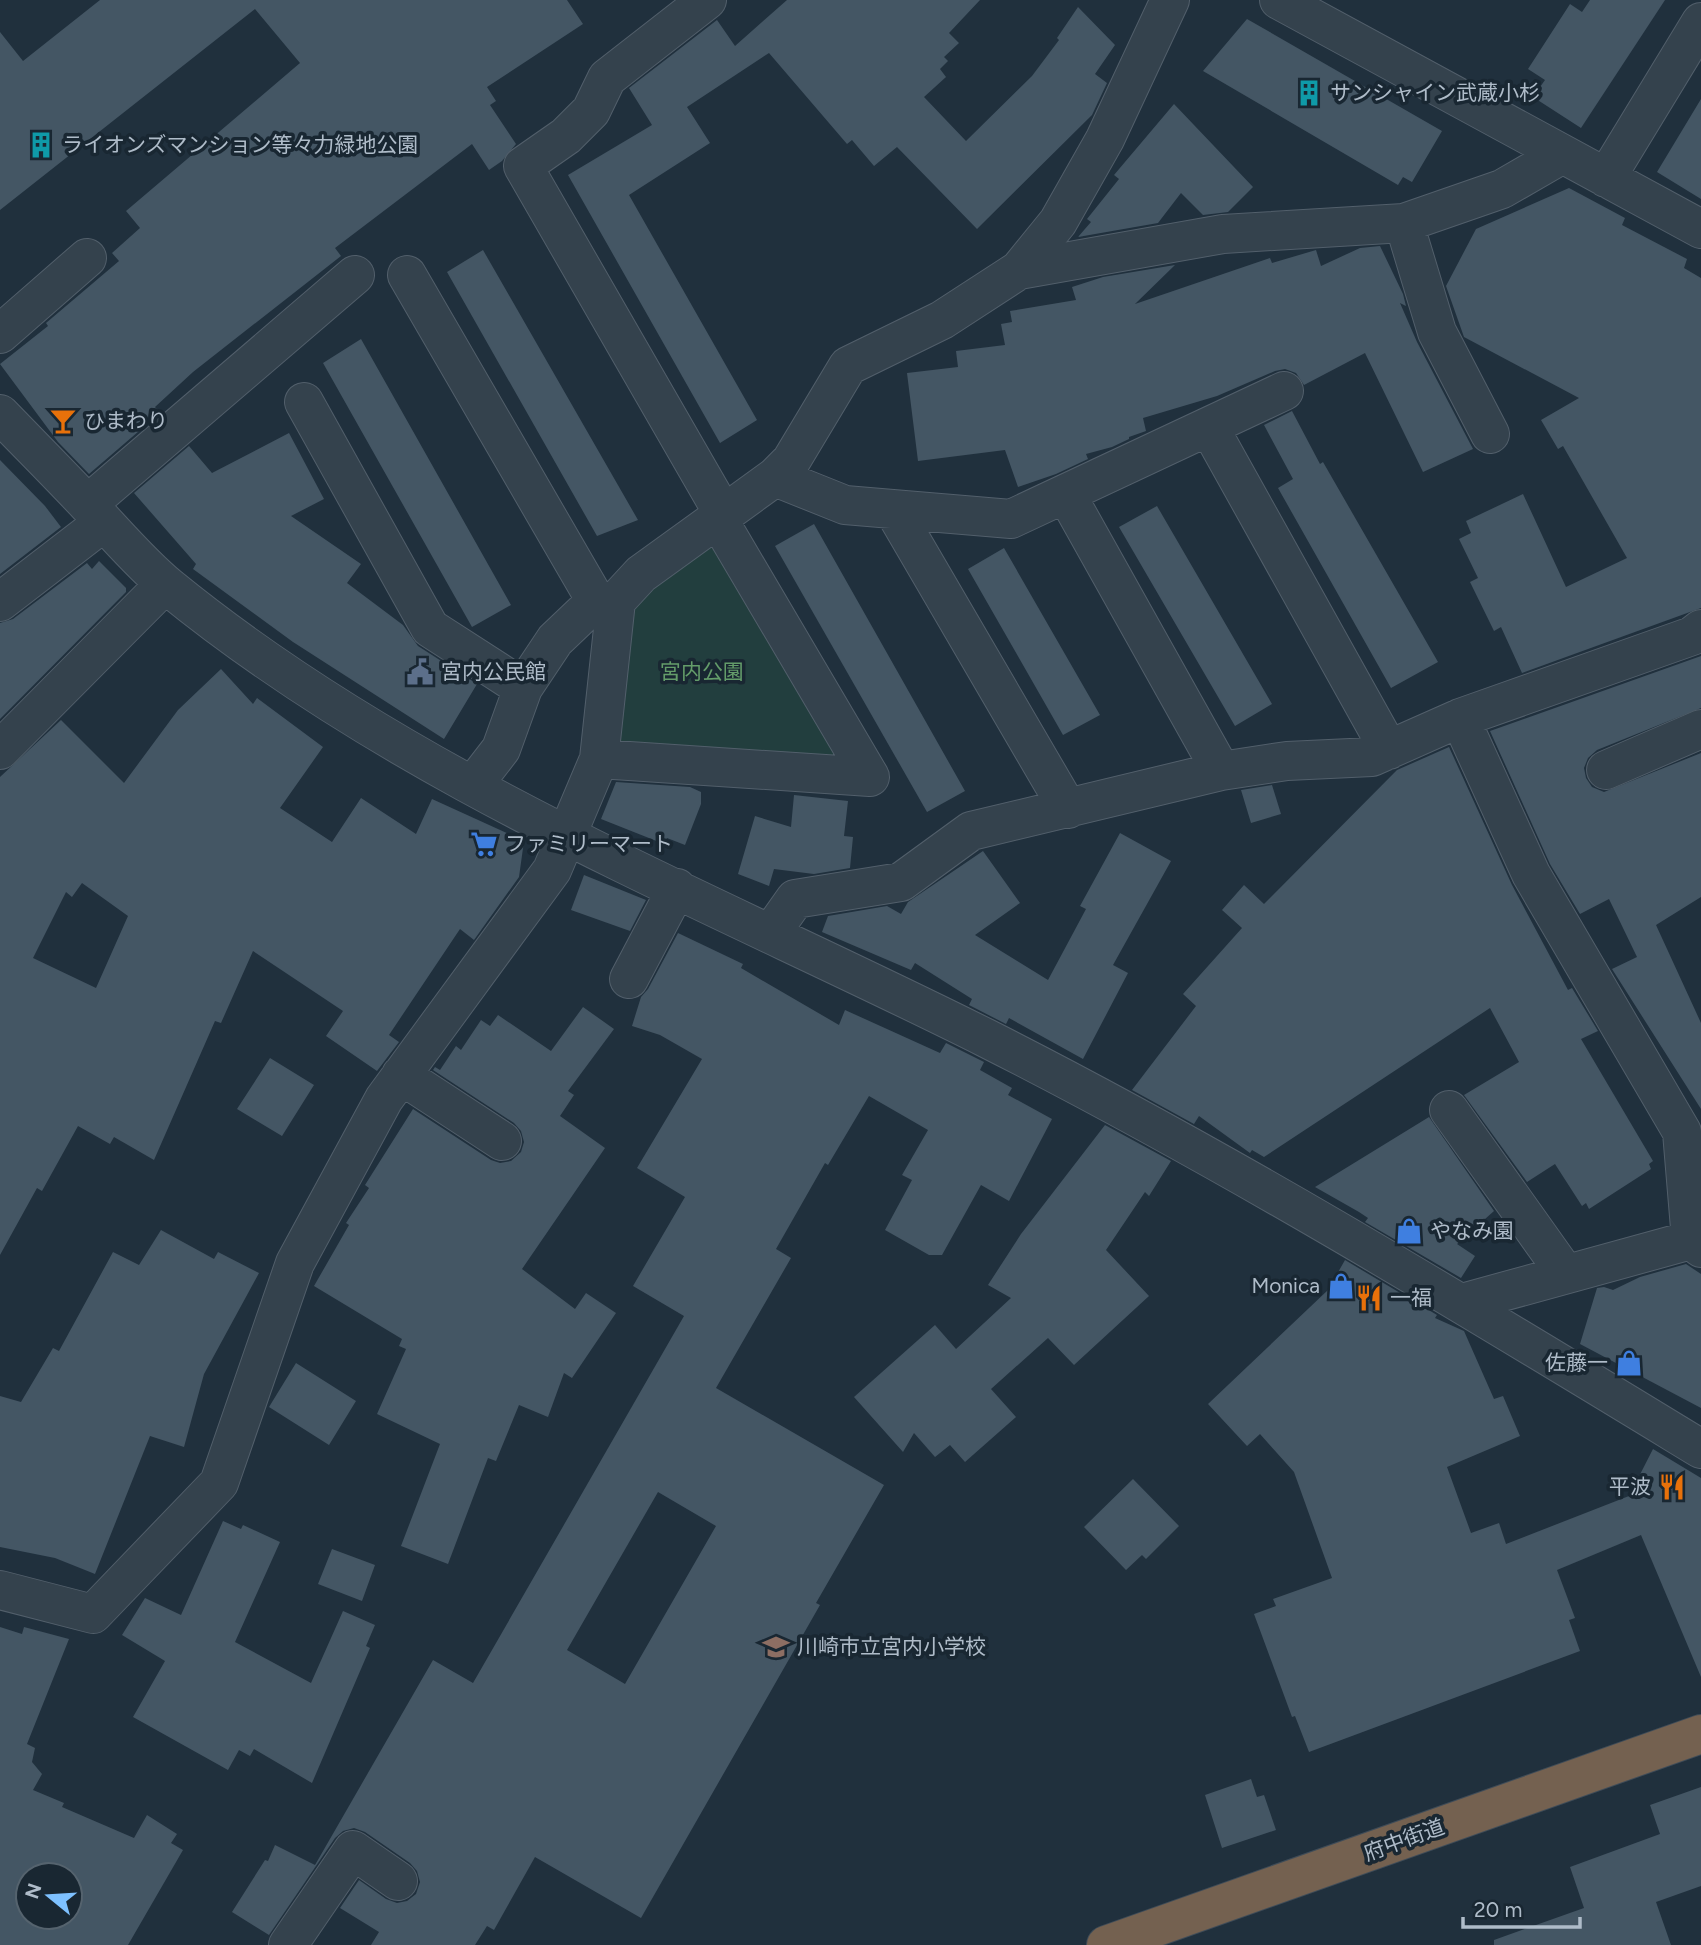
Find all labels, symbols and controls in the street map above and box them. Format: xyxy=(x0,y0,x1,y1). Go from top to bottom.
building icon: サンシャイン武蔵小杉 xyxy=(1294,78,1324,108)
place label: サンシャイン武蔵小杉 xyxy=(1330,80,1540,105)
building icon: ライオンズマンション等々力緑地公園 xyxy=(26,130,56,160)
place label: ライオンズマンション等々力緑地公園 xyxy=(62,132,419,157)
bar icon: ひまわり xyxy=(48,406,78,436)
place label: ひまわり xyxy=(84,408,168,433)
public building icon: 宮内公民館 xyxy=(405,657,435,687)
place label: 宮内公民館 xyxy=(441,659,546,684)
park label: 宮内公園 xyxy=(660,659,744,684)
supermarket icon: ファミリーマート xyxy=(469,829,499,859)
place label: ファミリーマート xyxy=(505,831,673,856)
shop icon: やなみ園 xyxy=(1394,1216,1424,1246)
place label: やなみ園 xyxy=(1430,1218,1514,1243)
shop icon: Monica xyxy=(1326,1271,1356,1301)
place label: Monica xyxy=(1251,1273,1320,1298)
restaurant icon: 一福 xyxy=(1354,1283,1384,1313)
place label: 一福 xyxy=(1390,1285,1432,1310)
shop icon: 佐藤一 xyxy=(1614,1348,1644,1378)
place label: 佐藤一 xyxy=(1545,1350,1608,1375)
restaurant icon: 平波 xyxy=(1657,1472,1687,1502)
place label: 平波 xyxy=(1609,1474,1651,1499)
school or university icon: 川崎市立宮内小学校 xyxy=(761,1632,791,1662)
place label: 川崎市立宮内小学校 xyxy=(797,1634,986,1659)
street label: 府中街道 xyxy=(1360,1813,1448,1866)
north arrow xyxy=(14,1861,84,1931)
text: N xyxy=(20,1880,47,1901)
scale bar xyxy=(1463,1885,1580,1929)
text: 20 m xyxy=(1474,1897,1522,1922)

